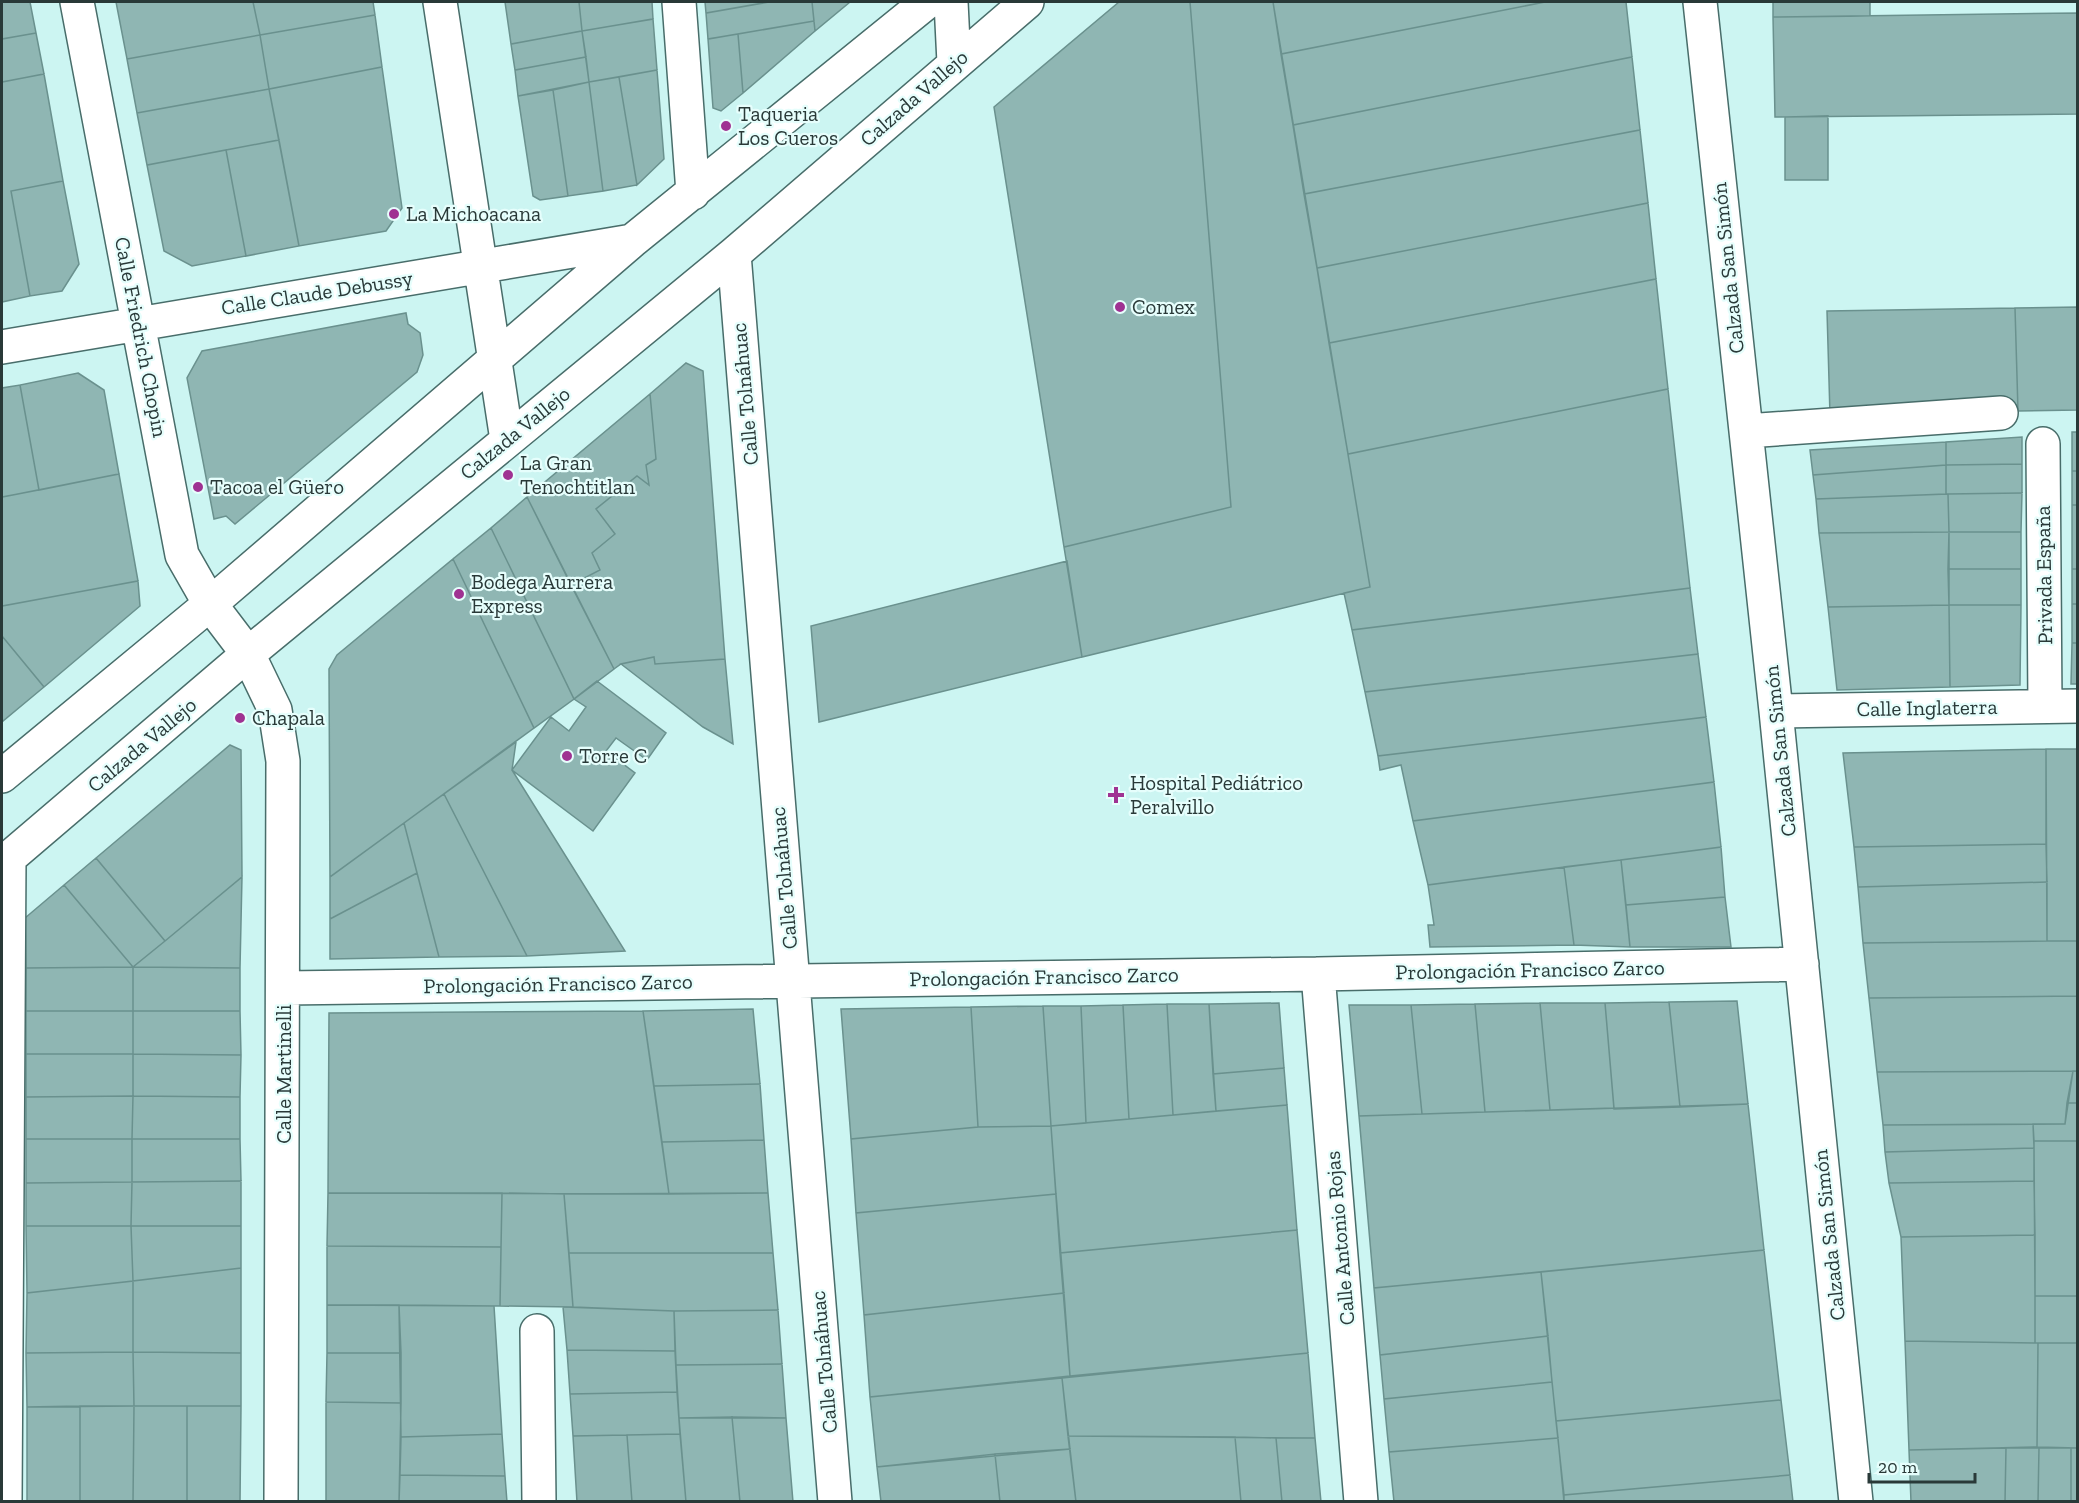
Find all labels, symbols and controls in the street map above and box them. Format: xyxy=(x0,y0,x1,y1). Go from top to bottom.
street label: Calzada Vallejo xyxy=(855,44,973,152)
place label: Taqueria Los Cueros xyxy=(738,101,838,150)
marker: Taqueria Los Cueros xyxy=(719,119,733,133)
street label: Calzada San Simón xyxy=(1706,181,1749,355)
place label: La Michoacana xyxy=(406,201,541,226)
marker: La Michoacana xyxy=(387,207,401,221)
street label: Calle Friedrich Chopin xyxy=(110,235,173,439)
street label: Calle Claude Debussy xyxy=(219,265,415,320)
place label: Comex xyxy=(1132,294,1195,319)
marker: Comex xyxy=(1113,300,1127,314)
street label: Calle Tolnáhuac xyxy=(726,322,763,466)
street label: Calzada Vallejo xyxy=(455,381,575,485)
place label: La Gran Tenochtitlan xyxy=(520,450,635,499)
marker: La Gran Tenochtitlan xyxy=(501,468,515,482)
place label: Tacoa el Güero xyxy=(210,474,344,499)
marker: Tacoa el Güero xyxy=(191,480,205,494)
street label: Privada España xyxy=(2030,505,2057,645)
place label: Bodega Aurrera Express xyxy=(471,569,613,618)
marker: Bodega Aurrera Express xyxy=(452,587,466,601)
street label: Calzada San Simón xyxy=(1758,664,1801,838)
street label: Calzada Vallejo xyxy=(82,692,202,798)
street label: Calle Inglaterra xyxy=(1856,694,1998,721)
place label: Chapala xyxy=(252,705,325,730)
marker: Chapala xyxy=(233,711,247,725)
place label: Torre C xyxy=(579,743,647,768)
marker: Torre C xyxy=(560,749,574,763)
place label: Hospital Pediátrico Peralvillo xyxy=(1130,770,1303,819)
marker: Hospital Pediátrico Peralvillo xyxy=(1107,786,1125,804)
street label: Calle Tolnáhuac xyxy=(765,806,802,950)
street label: Prolongación Francisco Zarco xyxy=(1395,955,1665,984)
street label: Prolongación Francisco Zarco xyxy=(909,962,1179,991)
street label: Prolongación Francisco Zarco xyxy=(423,969,693,998)
street label: Calle Martinelli xyxy=(271,1004,296,1144)
street label: Calzada San Simón xyxy=(1807,1148,1850,1322)
street label: Calle Antonio Rojas xyxy=(1319,1150,1361,1326)
street label: Calle Tolnáhuac xyxy=(805,1290,842,1434)
scale bar xyxy=(1869,1446,1976,1484)
text: 20 m xyxy=(1878,1456,1918,1478)

